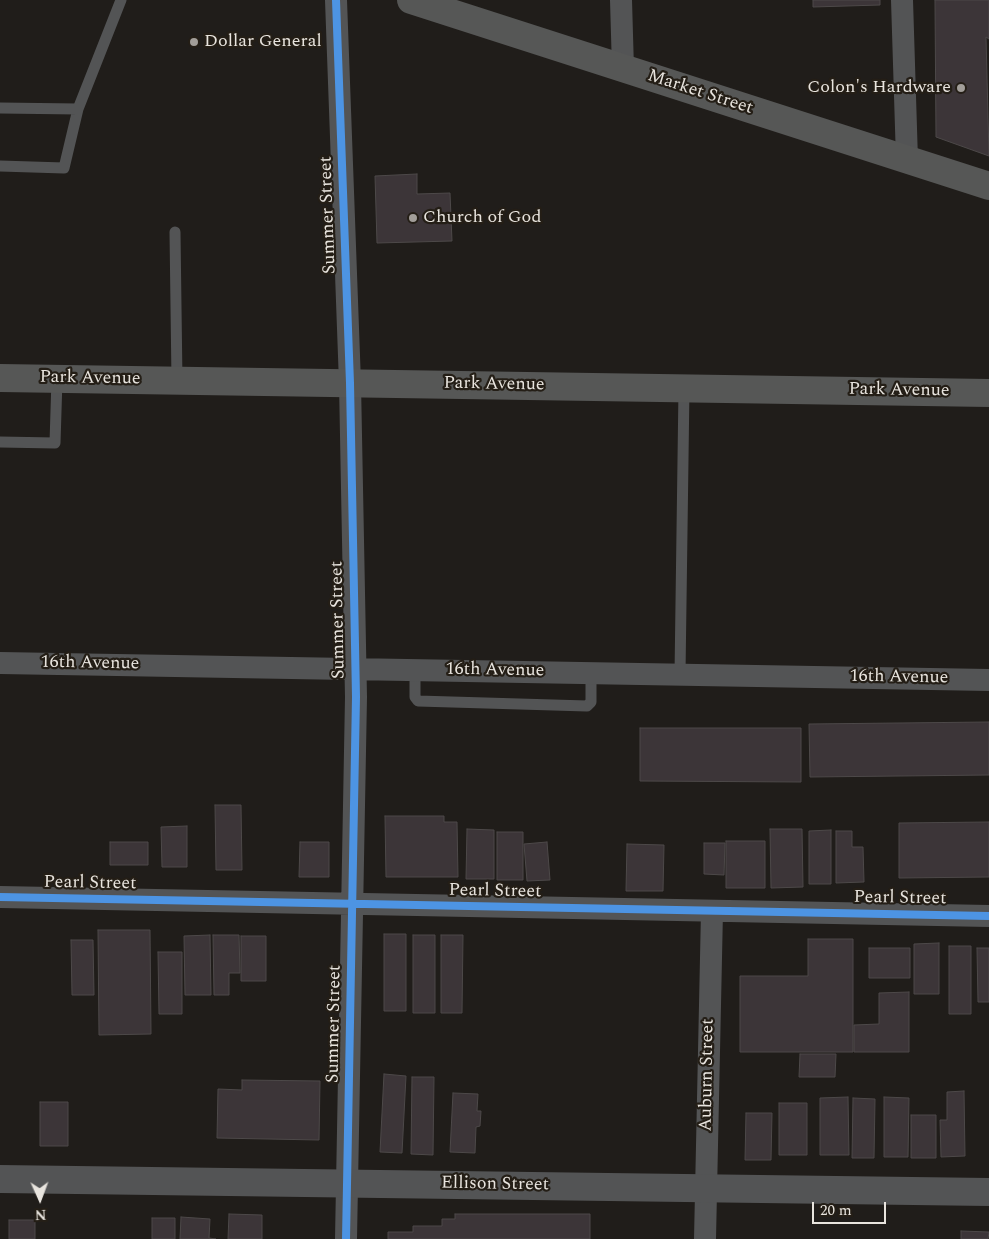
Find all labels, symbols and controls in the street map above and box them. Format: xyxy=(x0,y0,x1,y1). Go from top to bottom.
place label: Dollar General xyxy=(204,31,322,53)
marker: Dollar General xyxy=(188,36,200,48)
street label: Market Street xyxy=(644,66,756,120)
place label: Colon's Hardware xyxy=(807,77,951,99)
marker: Colon's Hardware xyxy=(955,82,967,94)
street label: Summer Street xyxy=(316,156,342,274)
place label: Church of God xyxy=(423,207,541,229)
marker: Church of God xyxy=(407,212,419,224)
street label: Park Avenue xyxy=(39,367,141,391)
street label: Park Avenue xyxy=(443,373,545,397)
street label: Park Avenue xyxy=(848,379,950,403)
street label: Summer Street xyxy=(327,561,351,679)
street label: 16th Avenue xyxy=(40,652,140,676)
street label: 16th Avenue xyxy=(445,659,545,683)
street label: 16th Avenue xyxy=(849,666,949,690)
street label: Pearl Street xyxy=(43,872,137,896)
street label: Pearl Street xyxy=(448,880,542,904)
street label: Pearl Street xyxy=(853,887,947,911)
street label: Summer Street xyxy=(323,965,347,1083)
street label: Auburn Street xyxy=(696,1018,720,1132)
street label: Ellison Street xyxy=(441,1173,549,1197)
north arrow xyxy=(15,1174,65,1224)
scale bar xyxy=(814,1192,888,1224)
text: 20 m xyxy=(820,1199,852,1222)
text: N xyxy=(34,1204,47,1225)

